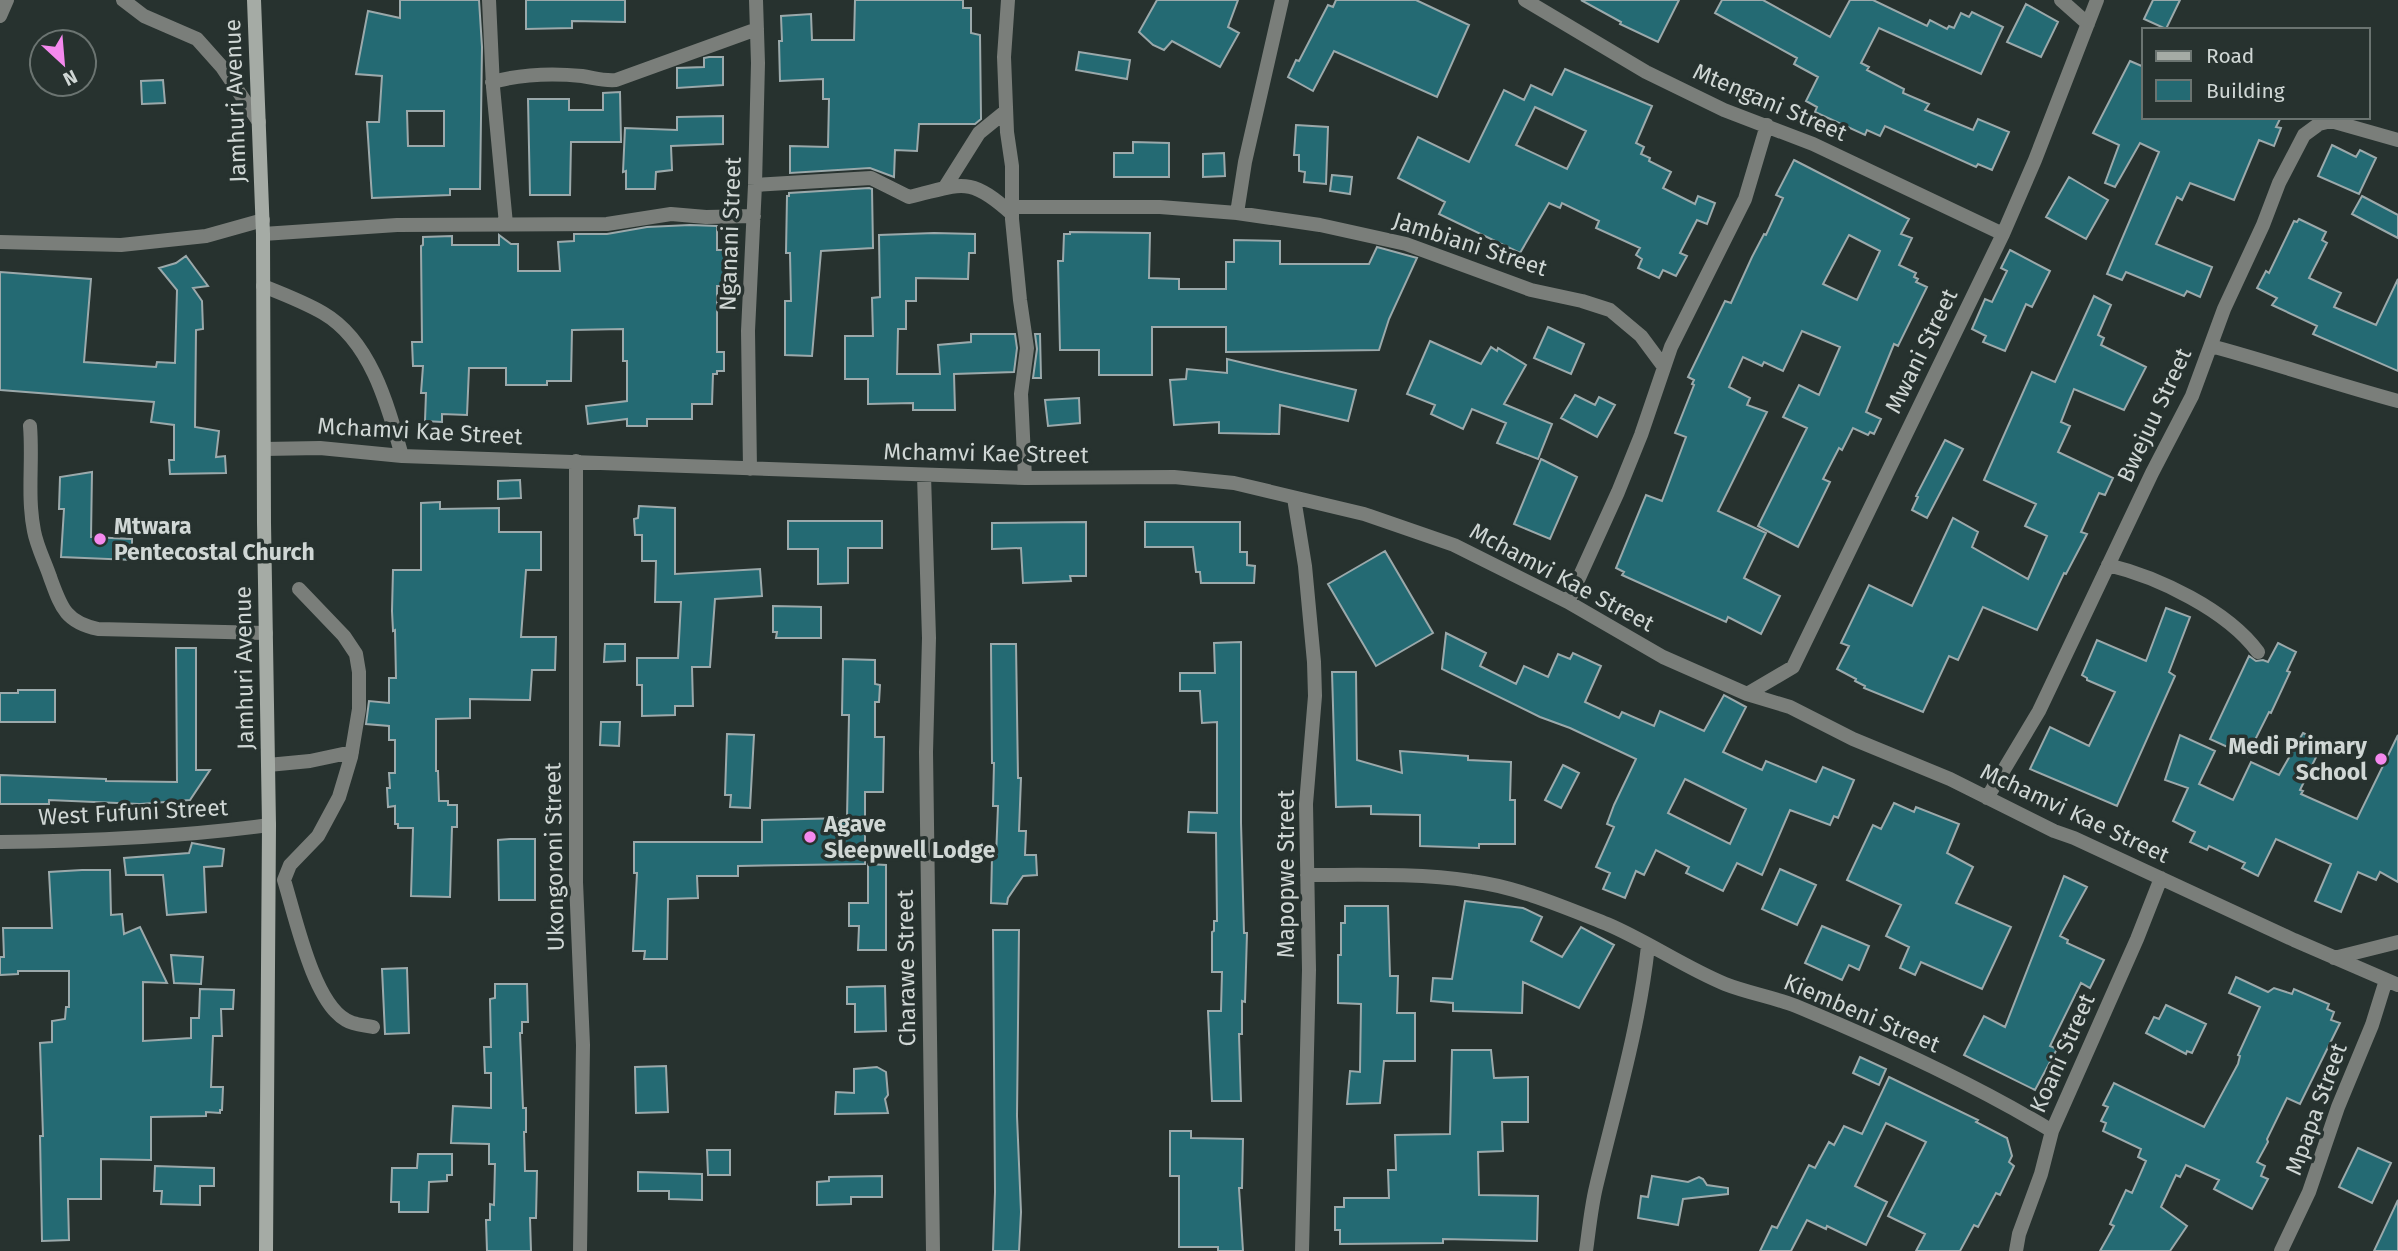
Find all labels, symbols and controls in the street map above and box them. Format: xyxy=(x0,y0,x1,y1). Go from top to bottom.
street label: Jamhuri Avenue xyxy=(218,19,252,183)
north arrow xyxy=(28,28,98,98)
legend xyxy=(2142,28,2370,119)
text: Road xyxy=(2206,43,2254,69)
street label: Mtengani Street xyxy=(1689,57,1852,147)
text: N xyxy=(60,65,81,91)
text: Building xyxy=(2206,78,2285,104)
street label: Nganani Street xyxy=(713,156,747,312)
street label: Jambiani Street xyxy=(1389,206,1551,282)
street label: Mwani Street xyxy=(1879,284,1963,418)
street label: Bwejuu Street xyxy=(2111,343,2198,486)
street label: Mchamvi Kae Street xyxy=(317,412,524,450)
street label: Mchamvi Kae Street xyxy=(883,437,1090,469)
place label: Mtwara Pentecostal Church xyxy=(114,512,315,566)
street label: Mchamvi Kae Street xyxy=(1465,516,1660,638)
marker: Mtwara Pentecostal Church xyxy=(92,531,108,547)
street label: Jamhuri Avenue xyxy=(229,586,259,750)
place label: Medi Primary School xyxy=(2228,732,2368,786)
marker: Medi Primary School xyxy=(2373,751,2389,767)
street label: Mchamvi Kae Street xyxy=(1976,757,2175,869)
street label: Ukongoroni Street xyxy=(538,762,570,952)
street label: Mapopwe Street xyxy=(1272,789,1300,958)
street label: West Fufuni Street xyxy=(37,793,229,831)
place label: Agave Sleepwell Lodge xyxy=(823,810,996,864)
marker: Agave Sleepwell Lodge xyxy=(802,829,818,845)
street label: Charawe Street xyxy=(891,889,921,1047)
street label: Kiembeni Street xyxy=(1780,967,1945,1059)
street label: Koani Street xyxy=(2023,988,2101,1117)
street label: Mpapa Street xyxy=(2279,1039,2353,1179)

